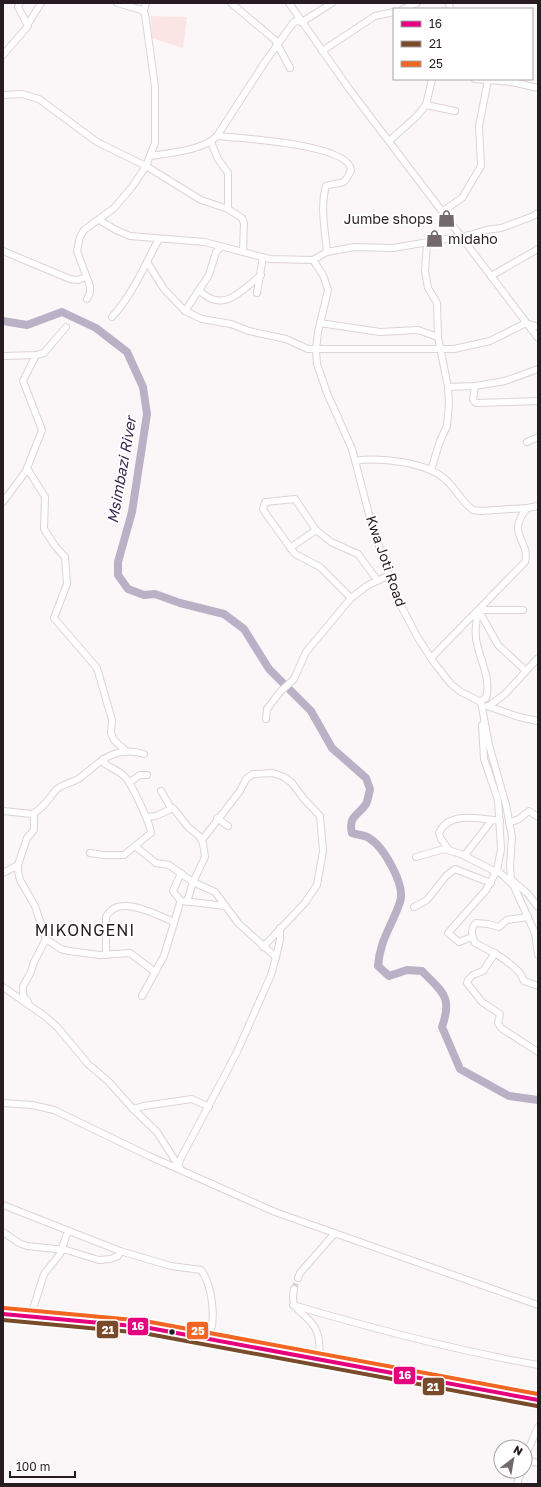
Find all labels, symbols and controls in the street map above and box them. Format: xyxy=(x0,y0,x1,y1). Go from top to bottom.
legend xyxy=(393,8,533,80)
text: 16 xyxy=(429,16,442,31)
text: 21 xyxy=(429,36,442,51)
text: 25 xyxy=(429,56,443,71)
shop icon: Jumbe shops xyxy=(436,209,456,229)
place label: Jumbe shops xyxy=(344,210,433,227)
shop icon: midaho xyxy=(425,229,445,249)
place label: midaho xyxy=(448,230,498,247)
water label: Msimbazi River xyxy=(103,413,140,525)
street label: Kwa Joti Road xyxy=(363,513,410,609)
district label: MIKONGENI xyxy=(35,920,135,940)
line badge: 16 xyxy=(127,1317,149,1336)
text: 16 xyxy=(132,1319,144,1332)
line badge: 21 xyxy=(96,1320,119,1339)
line badge: 25 xyxy=(186,1321,209,1340)
text: 21 xyxy=(102,1323,115,1336)
text: 25 xyxy=(191,1324,205,1337)
unlabelled marker xyxy=(167,1327,177,1337)
line badge: 16 xyxy=(393,1366,416,1385)
text: 16 xyxy=(399,1368,411,1381)
line badge: 21 xyxy=(422,1377,445,1396)
text: 21 xyxy=(427,1380,440,1393)
north arrow xyxy=(493,1439,533,1479)
text: N xyxy=(511,1442,525,1458)
scale bar xyxy=(10,1453,75,1479)
text: 100 m xyxy=(16,1459,50,1474)

